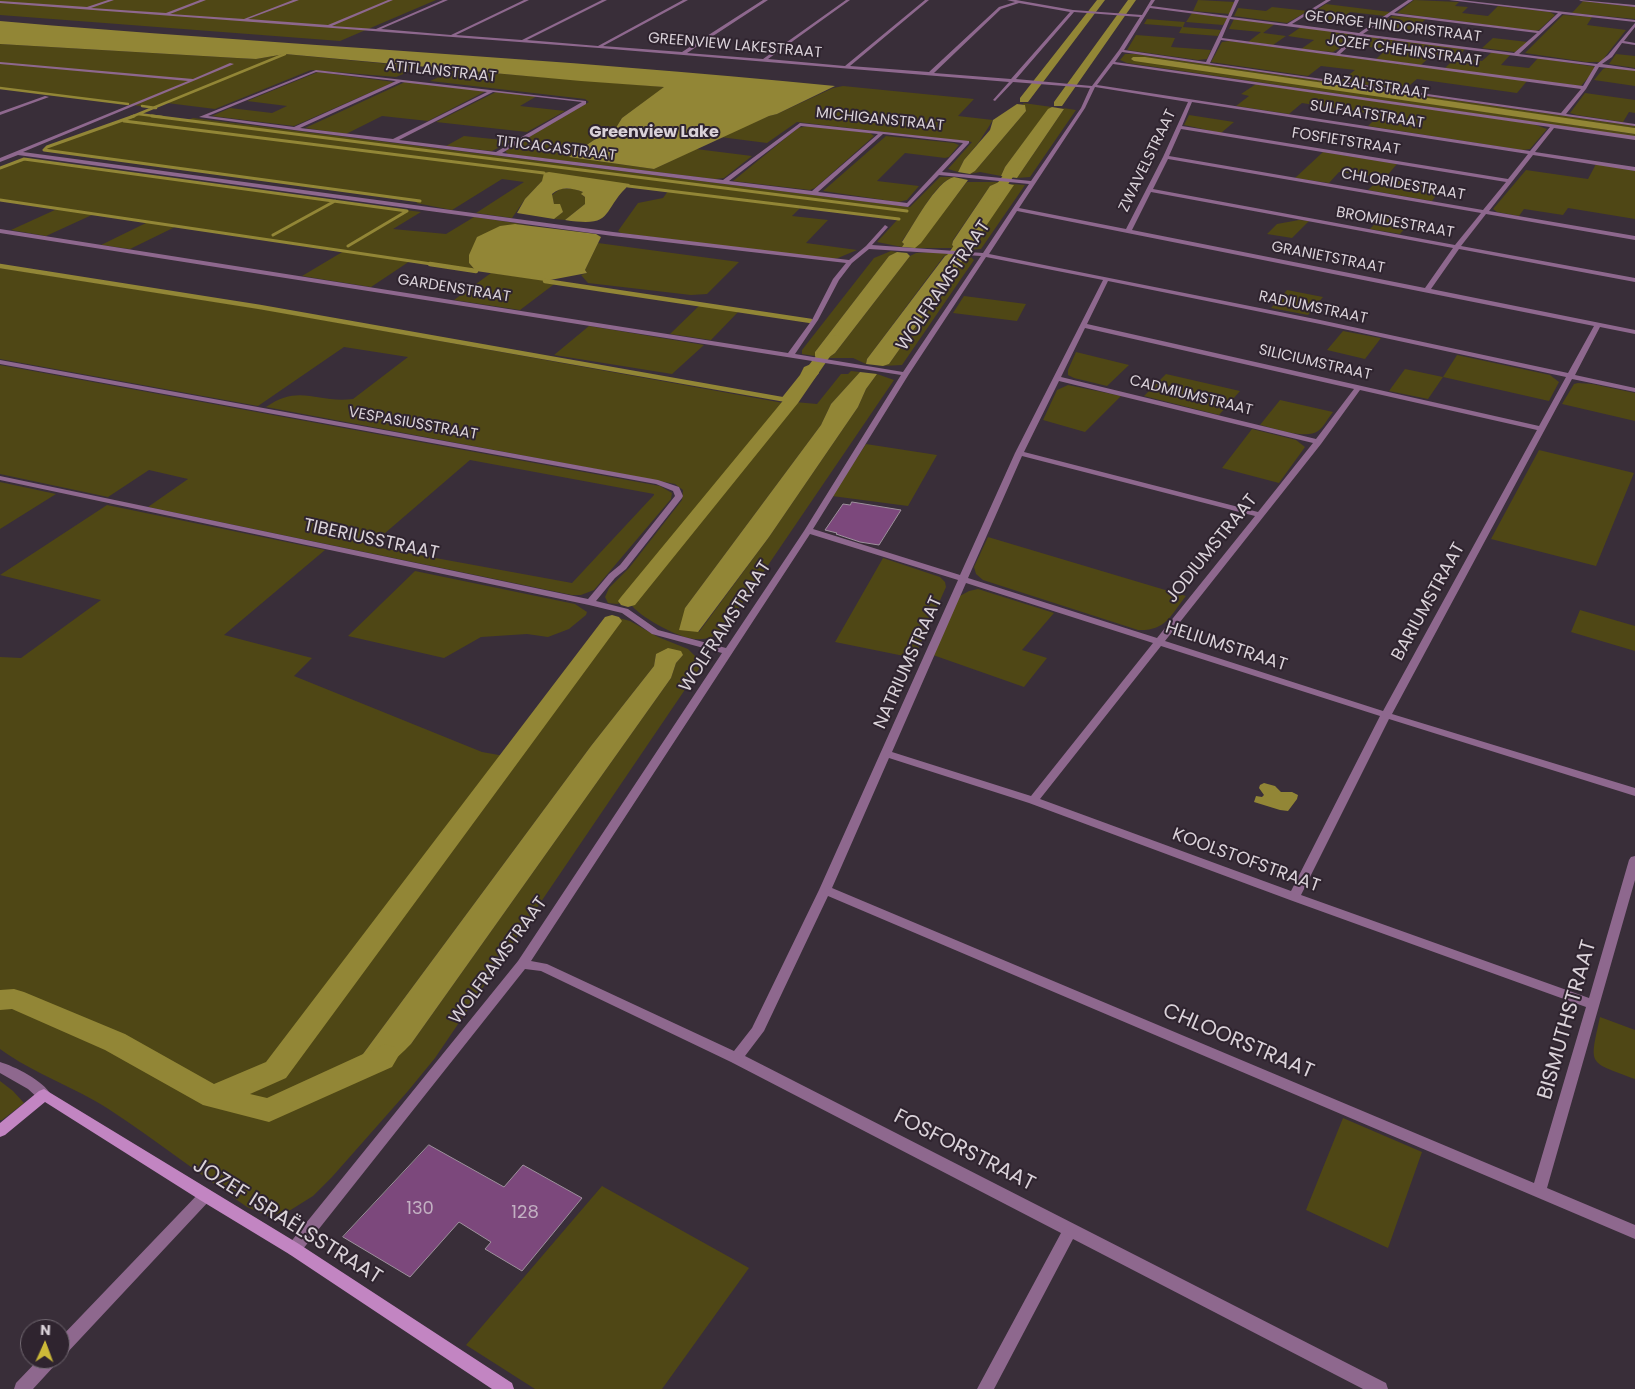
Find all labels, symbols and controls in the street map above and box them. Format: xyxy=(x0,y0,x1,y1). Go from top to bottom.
street label: GEORGE HINDORISTRAAT xyxy=(1304,7,1482,47)
street label: GREENVIEW LAKESTRAAT xyxy=(647,29,823,63)
street label: JOZEF CHEHINSTRAAT xyxy=(1326,31,1482,71)
street label: ATITLANSTRAAT xyxy=(385,57,497,87)
street label: BAZALTSTRAAT xyxy=(1322,71,1430,103)
street label: SULFAATSTRAAT xyxy=(1308,97,1426,133)
street label: MICHIGANSTRAAT xyxy=(815,104,945,136)
street label: ZWAVELSTRAAT xyxy=(1115,107,1181,215)
district label: Greenview Lake xyxy=(589,123,719,143)
street label: FOSFIETSTRAAT xyxy=(1290,125,1402,159)
street label: TITICACASTRAAT xyxy=(495,133,617,165)
street label: CHLORIDESTRAAT xyxy=(1340,165,1466,205)
street label: BROMIDESTRAAT xyxy=(1335,204,1455,242)
street label: WOLFRAMSTRAAT xyxy=(892,217,996,355)
street label: GRANIETSTRAAT xyxy=(1270,238,1386,278)
street label: GARDENSTRAAT xyxy=(396,271,512,307)
street label: RADIUMSTRAAT xyxy=(1257,288,1369,328)
street label: SILICIUMSTRAAT xyxy=(1257,341,1373,385)
street label: CADMIUMSTRAAT xyxy=(1128,372,1254,420)
street label: VESPASIUSSTRAAT xyxy=(347,404,479,444)
street label: JODIUMSTRAAT xyxy=(1162,490,1262,608)
street label: TIBERIUSSTRAAT xyxy=(301,515,441,565)
street label: BARIUMSTRAAT xyxy=(1388,539,1470,665)
street label: WOLFRAMSTRAAT xyxy=(675,557,777,697)
street label: NATRIUMSTRAAT xyxy=(870,593,948,733)
street label: HELIUMSTRAAT xyxy=(1162,617,1290,677)
street label: KOOLSTOFSTRAAT xyxy=(1169,824,1323,898)
street label: WOLFRAMSTRAAT xyxy=(445,893,553,1029)
street label: BISMUTHSTRAAT xyxy=(1533,937,1603,1103)
street label: CHLOORSTRAAT xyxy=(1159,999,1317,1085)
street label: FOSFORSTRAAT xyxy=(889,1104,1039,1198)
street label: JOZEF ISRAËLSSTRAAT xyxy=(188,1153,386,1291)
house number: 130 xyxy=(406,1198,434,1220)
house number: 128 xyxy=(511,1202,539,1224)
north arrow xyxy=(20,1319,70,1369)
text: N xyxy=(40,1320,51,1340)

